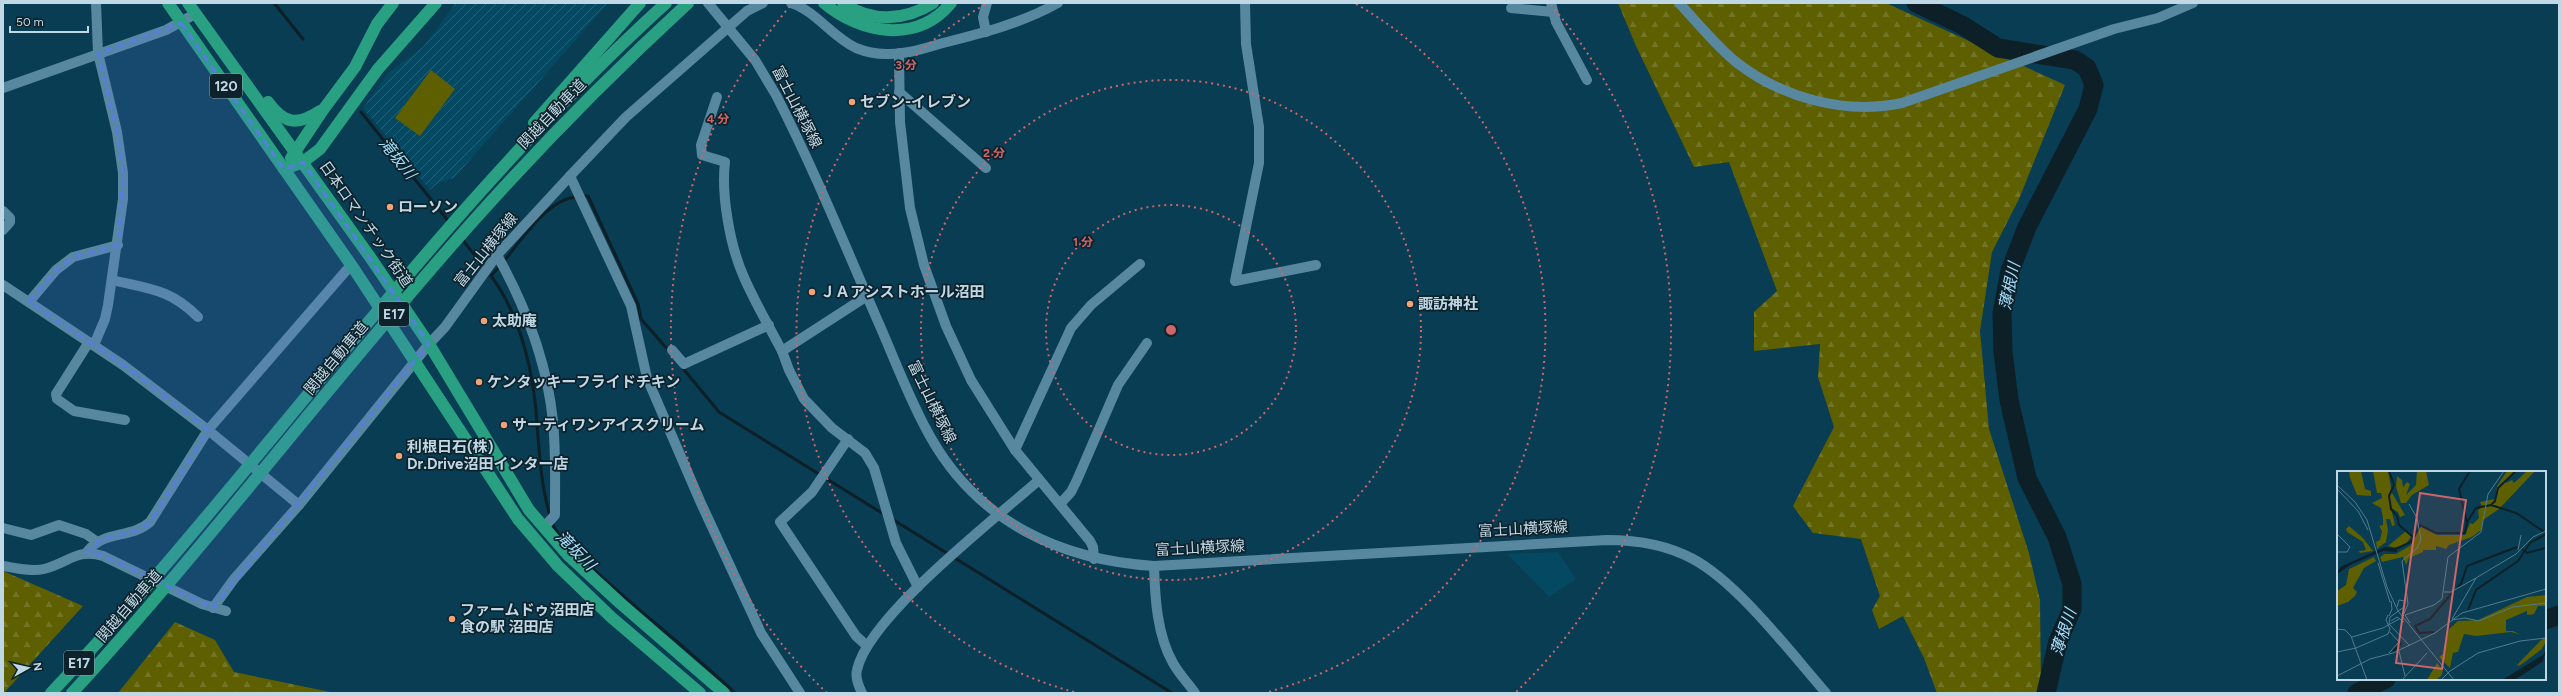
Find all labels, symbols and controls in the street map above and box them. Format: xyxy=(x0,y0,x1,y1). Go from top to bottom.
scale bar xyxy=(10,8,88,34)
text: 50 m xyxy=(16,15,44,29)
text: 3 分 xyxy=(895,58,917,72)
street label: 富士山横塚線 xyxy=(769,63,825,151)
road number: 120 xyxy=(210,74,242,98)
street label: 関越自動車道 xyxy=(514,75,590,153)
place label: セブン-イレブン xyxy=(860,93,971,111)
marker: セブン-イレブン xyxy=(847,97,857,107)
text: 4 分 xyxy=(707,112,729,126)
water label: 滝坂川 xyxy=(375,134,421,184)
text: 2 分 xyxy=(983,146,1005,160)
street label: 日本ロマンチック街道 xyxy=(316,157,416,291)
place label: ローソン xyxy=(398,198,458,216)
marker: ローソン xyxy=(385,202,395,212)
street label: 富士山横塚線 xyxy=(451,209,521,291)
text: 1 分 xyxy=(1073,235,1093,249)
water label: 薄根川 xyxy=(1995,259,2024,312)
place label: ＪＡアシストホール沼田 xyxy=(820,283,984,301)
marker: ＪＡアシストホール沼田 xyxy=(807,287,817,297)
place label: 諏訪神社 xyxy=(1418,295,1478,313)
marker: 諏訪神社 xyxy=(1405,299,1415,309)
road number: E17 xyxy=(379,302,409,326)
place label: 太助庵 xyxy=(492,312,537,330)
marker: 太助庵 xyxy=(479,316,489,326)
street label: 関越自動車道 xyxy=(300,318,372,398)
centre of rings xyxy=(1164,323,1178,337)
street label: 富士山横塚線 xyxy=(904,358,960,446)
place label: ケンタッキーフライドチキン xyxy=(487,373,680,391)
marker: ケンタッキーフライドチキン xyxy=(474,377,484,387)
place label: サーティワンアイスクリーム xyxy=(512,416,704,434)
marker: サーティワンアイスクリーム xyxy=(499,420,509,430)
place label: 利根日石(株) Dr.Drive沼田インター店 xyxy=(407,438,568,473)
marker: 利根日石(株) Dr.Drive沼田インター店 xyxy=(394,451,404,461)
inset map xyxy=(2337,471,2546,680)
street label: 富士山横塚線 xyxy=(1478,518,1568,540)
water label: 滝坂川 xyxy=(552,527,601,575)
street label: 富士山横塚線 xyxy=(1155,537,1245,559)
street label: 関越自動車道 xyxy=(93,566,165,646)
place label: ファームドゥ沼田店 食の駅 沼田店 xyxy=(460,601,595,636)
water label: 薄根川 xyxy=(2047,604,2081,658)
marker: ファームドゥ沼田店 食の駅 沼田店 xyxy=(447,614,457,624)
north arrow xyxy=(8,648,48,688)
road number: E17 xyxy=(64,651,94,675)
text: N xyxy=(30,662,44,672)

